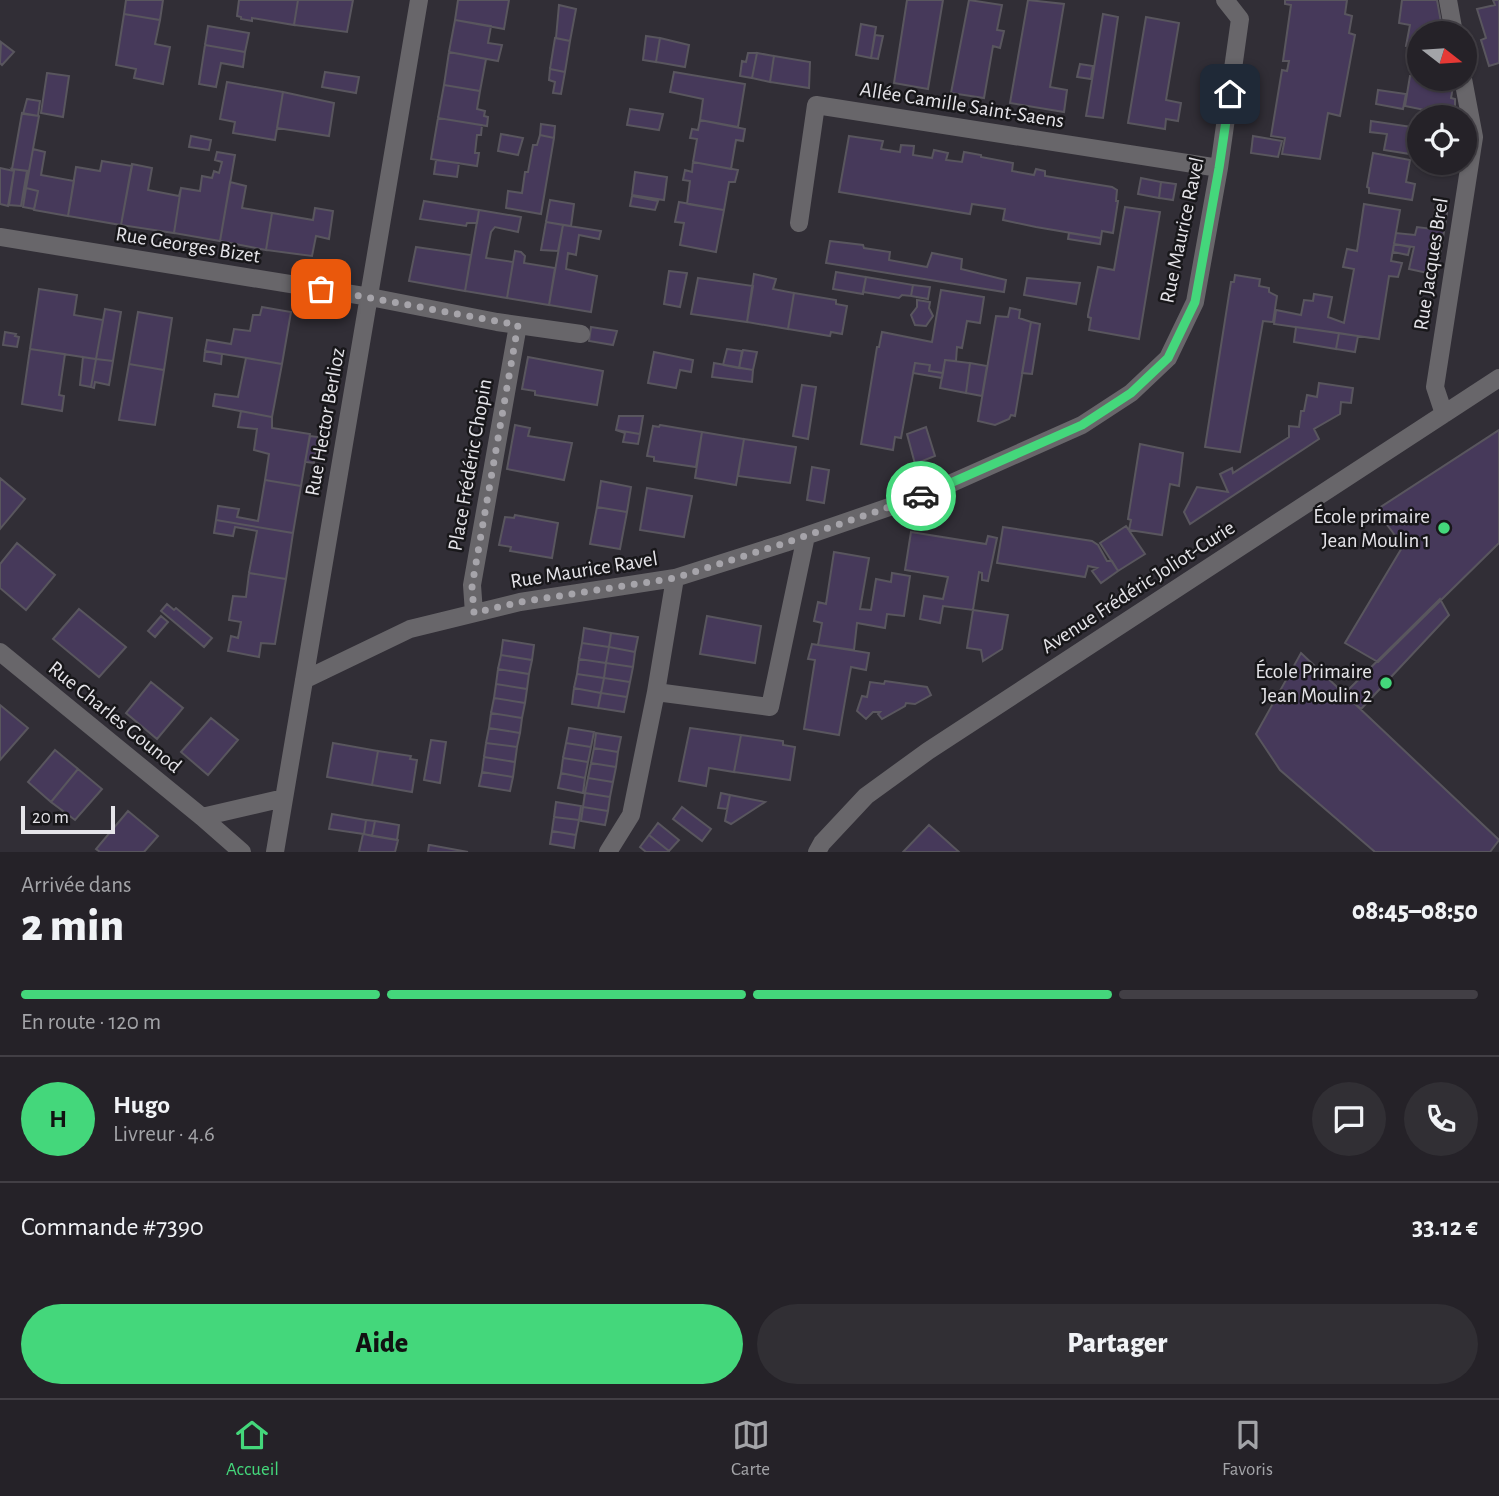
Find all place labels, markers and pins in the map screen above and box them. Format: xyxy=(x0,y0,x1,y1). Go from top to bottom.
pin xyxy=(1200,64,1260,124)
pin xyxy=(291,259,351,319)
place label: École primaire Jean Moulin 1 xyxy=(1313,504,1430,551)
marker: École primaire Jean Moulin 1 xyxy=(1436,520,1452,536)
place label: École Primaire Jean Moulin 2 xyxy=(1255,659,1372,706)
marker: École Primaire Jean Moulin 2 xyxy=(1378,675,1394,691)

